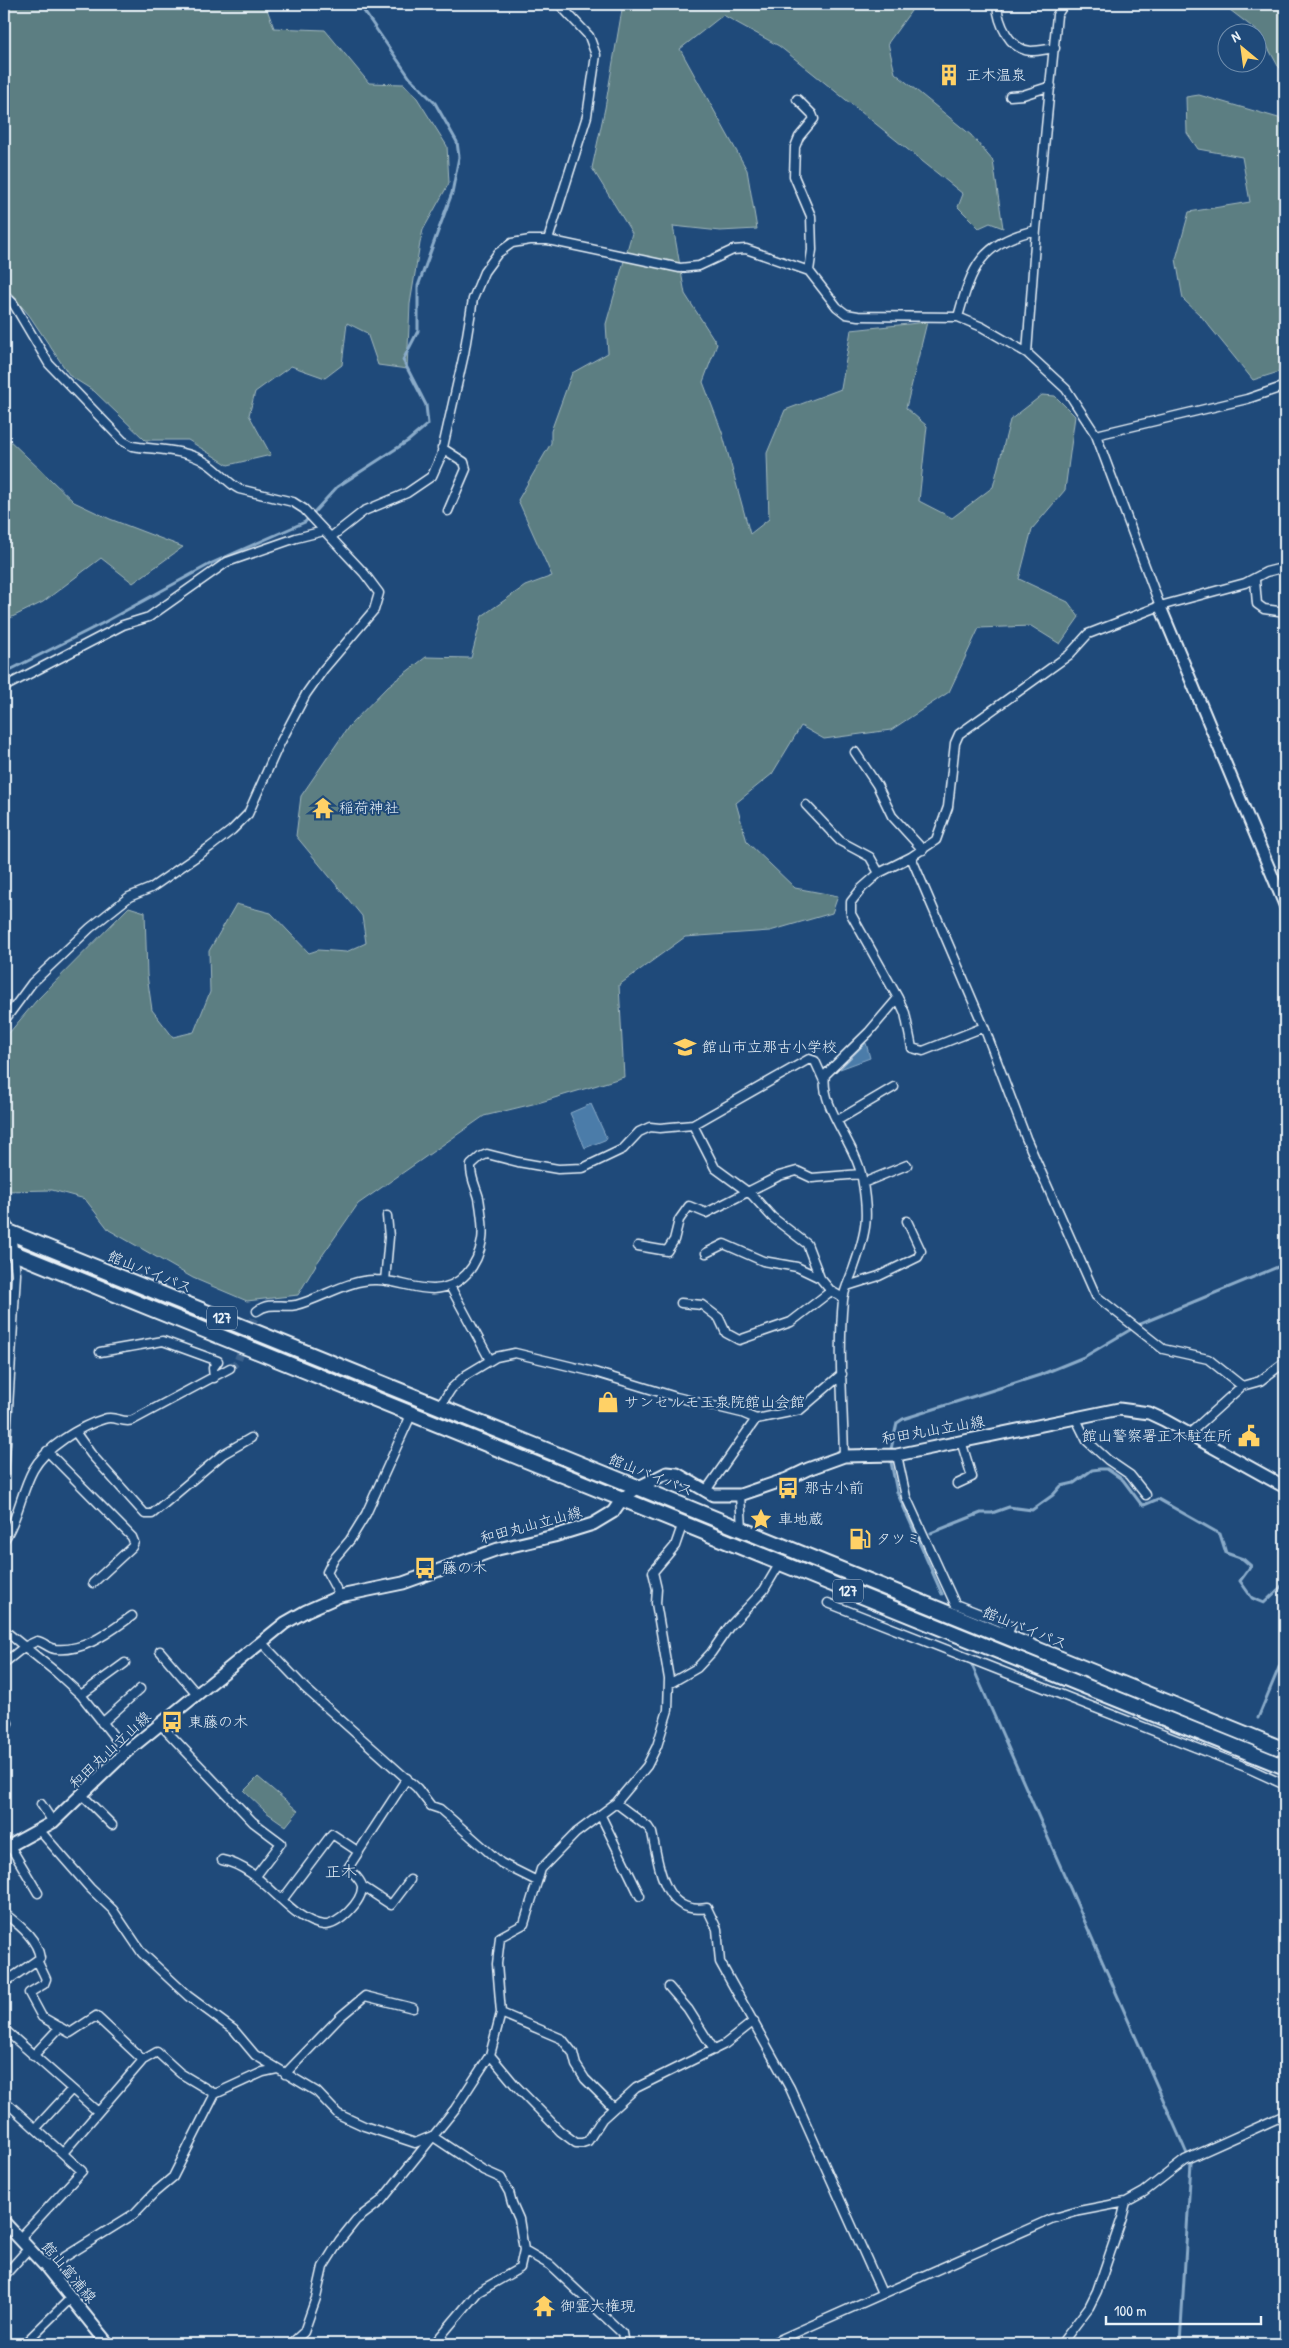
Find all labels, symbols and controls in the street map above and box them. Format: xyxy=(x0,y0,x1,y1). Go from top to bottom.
north arrow xyxy=(1216,22,1266,72)
text: N xyxy=(1228,26,1244,46)
building icon: 正木温泉 xyxy=(936,62,962,88)
place label: 正木温泉 xyxy=(966,64,1026,85)
temple icon: 稲荷神社 xyxy=(310,795,336,821)
place label: 稲荷神社 xyxy=(339,797,399,818)
school or university icon: 館山市立那古小学校 xyxy=(672,1034,698,1060)
place label: 館山市立那古小学校 xyxy=(702,1036,837,1057)
street label: 館山バイパス xyxy=(105,1245,196,1298)
road number: 127 xyxy=(207,1306,237,1330)
shop icon: サンセルモ玉泉院館山会館 xyxy=(595,1389,621,1415)
place label: サンセルモ玉泉院館山会館 xyxy=(624,1391,805,1412)
street label: 和田丸山立山線 xyxy=(879,1410,986,1449)
public building icon: 館山警察署正木駐在所 xyxy=(1236,1423,1262,1449)
place label: 館山警察署正木駐在所 xyxy=(1082,1425,1232,1446)
street label: 館山バイパス xyxy=(606,1448,697,1501)
bus stop icon: 那古小前 xyxy=(775,1475,801,1501)
place label: 那古小前 xyxy=(804,1477,864,1498)
street label: 和田丸山立山線 xyxy=(477,1501,584,1548)
place icon: 車地蔵 xyxy=(748,1506,774,1532)
place label: 車地蔵 xyxy=(778,1508,823,1529)
fuel station icon: タツミ xyxy=(847,1526,873,1552)
place label: タツミ xyxy=(876,1528,921,1549)
bus stop icon: 藤の木 xyxy=(412,1555,438,1581)
place label: 藤の木 xyxy=(442,1557,487,1578)
road number: 127 xyxy=(833,1580,863,1602)
street label: 館山バイパス xyxy=(980,1601,1071,1654)
street label: 和田丸山立山線 xyxy=(64,1706,155,1793)
bus stop icon: 東藤の木 xyxy=(159,1709,185,1735)
place label: 東藤の木 xyxy=(188,1711,248,1732)
district label: 正木 xyxy=(325,1860,357,1882)
street label: 館山富浦線 xyxy=(37,2236,102,2307)
temple icon: 御霊大権現 xyxy=(531,2293,557,2319)
scale bar xyxy=(1106,2293,1262,2325)
place label: 御霊大権現 xyxy=(560,2295,635,2316)
text: 100 m xyxy=(1114,2300,1147,2321)

